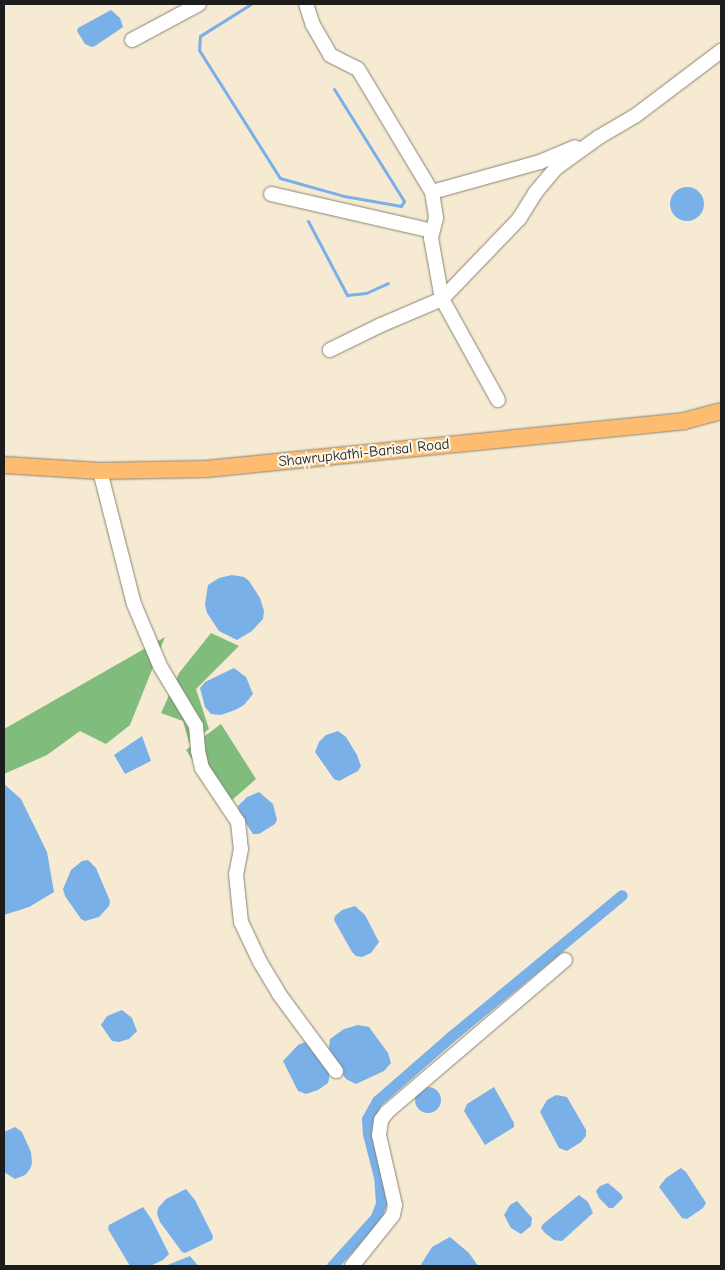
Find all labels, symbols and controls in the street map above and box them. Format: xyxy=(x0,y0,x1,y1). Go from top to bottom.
street label: Shawrupkathi-Barisal Road xyxy=(277,435,451,471)

